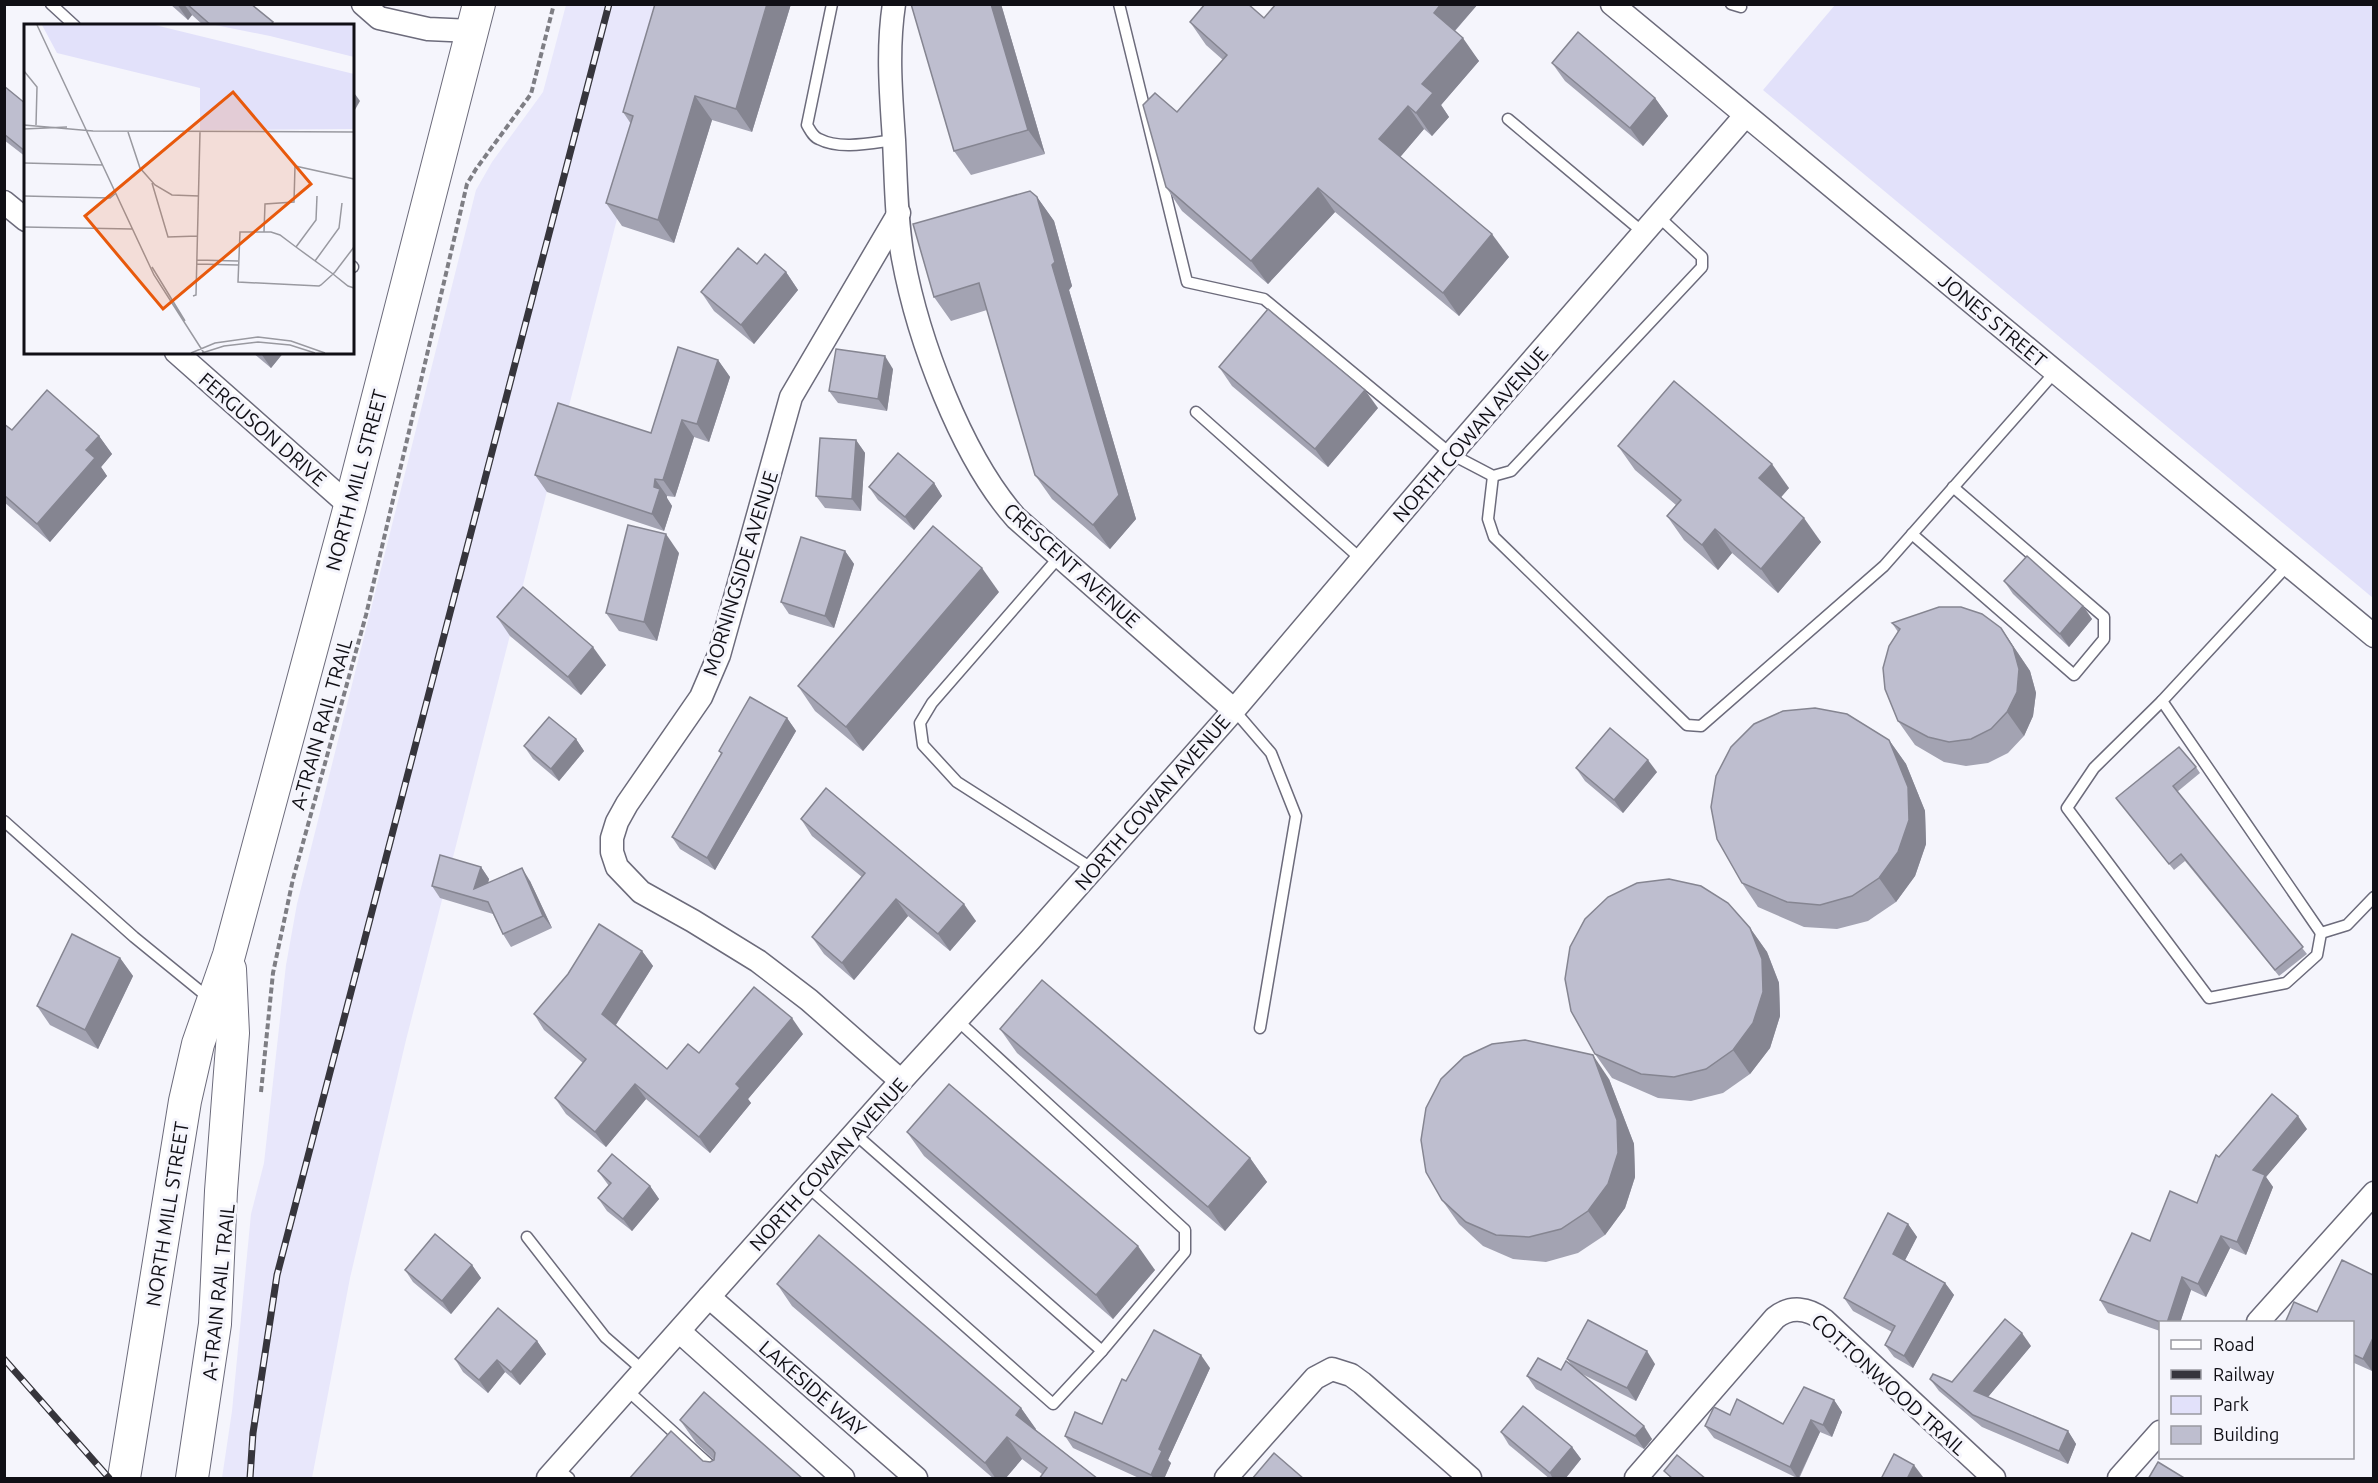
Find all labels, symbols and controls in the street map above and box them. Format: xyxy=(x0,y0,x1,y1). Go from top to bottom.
inset map xyxy=(24,24,354,354)
street label: JONES STREET xyxy=(1934,268,2052,372)
street label: NORTH COWAN AVENUE xyxy=(1388,342,1552,526)
street label: FERGUSON DRIVE xyxy=(195,367,331,491)
street label: NORTH MILL STREET xyxy=(321,387,391,573)
street label: MORNINGSIDE AVENUE xyxy=(698,468,782,678)
street label: CRESCENT AVENUE xyxy=(999,498,1145,632)
street label: A-TRAIN RAIL TRAIL xyxy=(285,636,357,812)
street label: NORTH COWAN AVENUE xyxy=(1070,710,1234,894)
street label: NORTH COWAN AVENUE xyxy=(744,1073,912,1255)
street label: NORTH MILL STREET xyxy=(141,1120,193,1308)
street label: A-TRAIN RAIL TRAIL xyxy=(197,1203,239,1381)
street label: COTTONWOOD TRAIL xyxy=(1807,1309,1971,1459)
legend xyxy=(2159,1321,2354,1459)
text: Road xyxy=(2213,1334,2255,1354)
street label: LAKESIDE WAY xyxy=(755,1335,871,1441)
text: Railway xyxy=(2213,1364,2275,1384)
text: Park xyxy=(2213,1394,2249,1414)
text: Building xyxy=(2213,1424,2279,1444)

